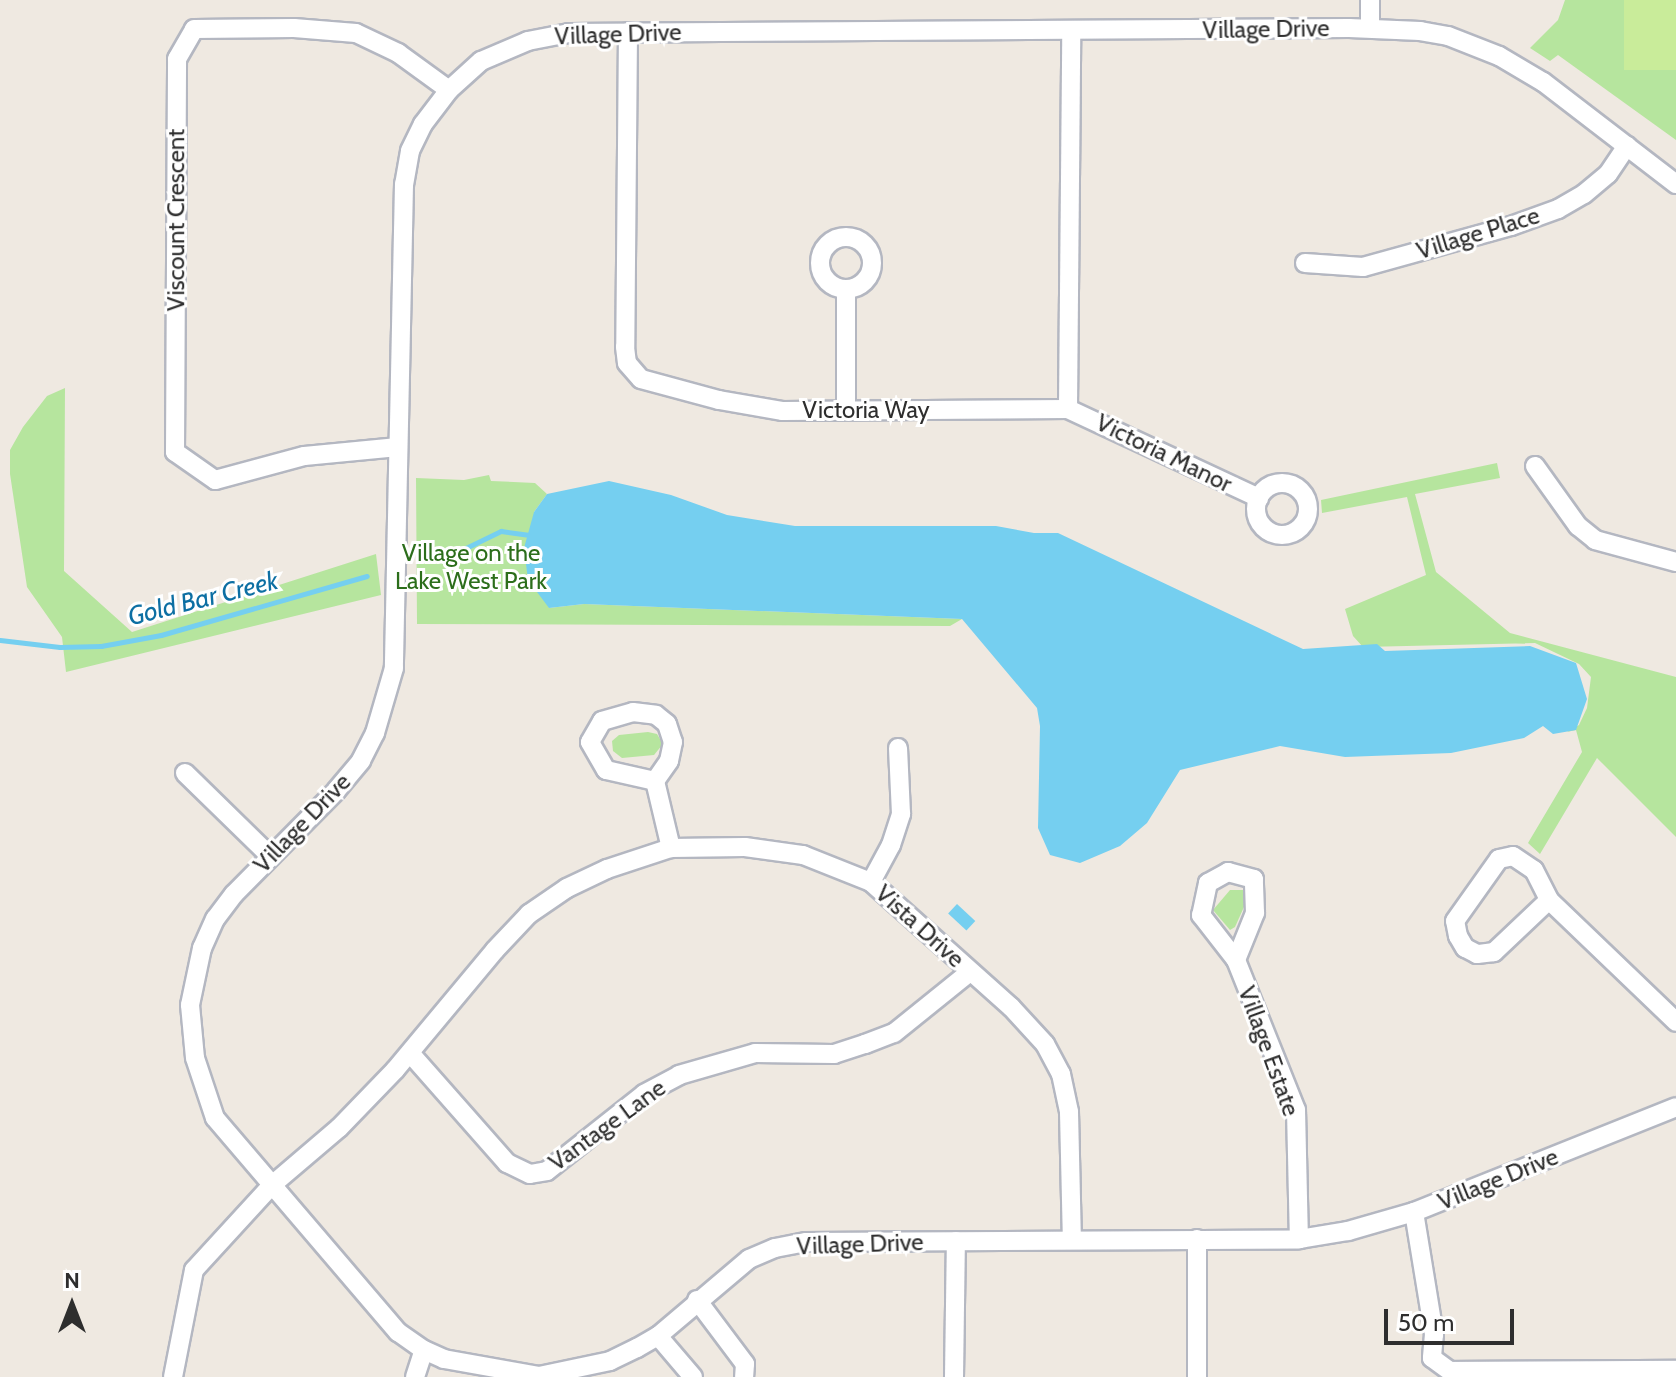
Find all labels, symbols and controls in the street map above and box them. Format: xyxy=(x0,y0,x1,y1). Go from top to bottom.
street label: Village Drive xyxy=(1202,13,1330,45)
street label: Village Drive xyxy=(554,17,682,51)
street label: Viscount Crescent xyxy=(162,129,190,311)
street label: Village Place xyxy=(1413,201,1543,265)
street label: Victoria Way xyxy=(802,396,930,424)
street label: Victoria Manor xyxy=(1091,408,1237,498)
park label: Village on the Lake West Park xyxy=(395,539,547,595)
water label: Gold Bar Creek xyxy=(125,565,281,633)
street label: Village Drive xyxy=(247,767,357,879)
street label: Vista Drive xyxy=(870,879,970,973)
street label: Village Estate xyxy=(1232,982,1306,1120)
street label: Vantage Lane xyxy=(543,1073,671,1177)
street label: Village Drive xyxy=(1434,1142,1562,1216)
street label: Village Drive xyxy=(796,1227,924,1261)
north arrow xyxy=(32,1265,112,1345)
text: N xyxy=(64,1267,80,1294)
scale bar xyxy=(1388,1293,1518,1343)
text: 50 m xyxy=(1398,1308,1454,1337)

